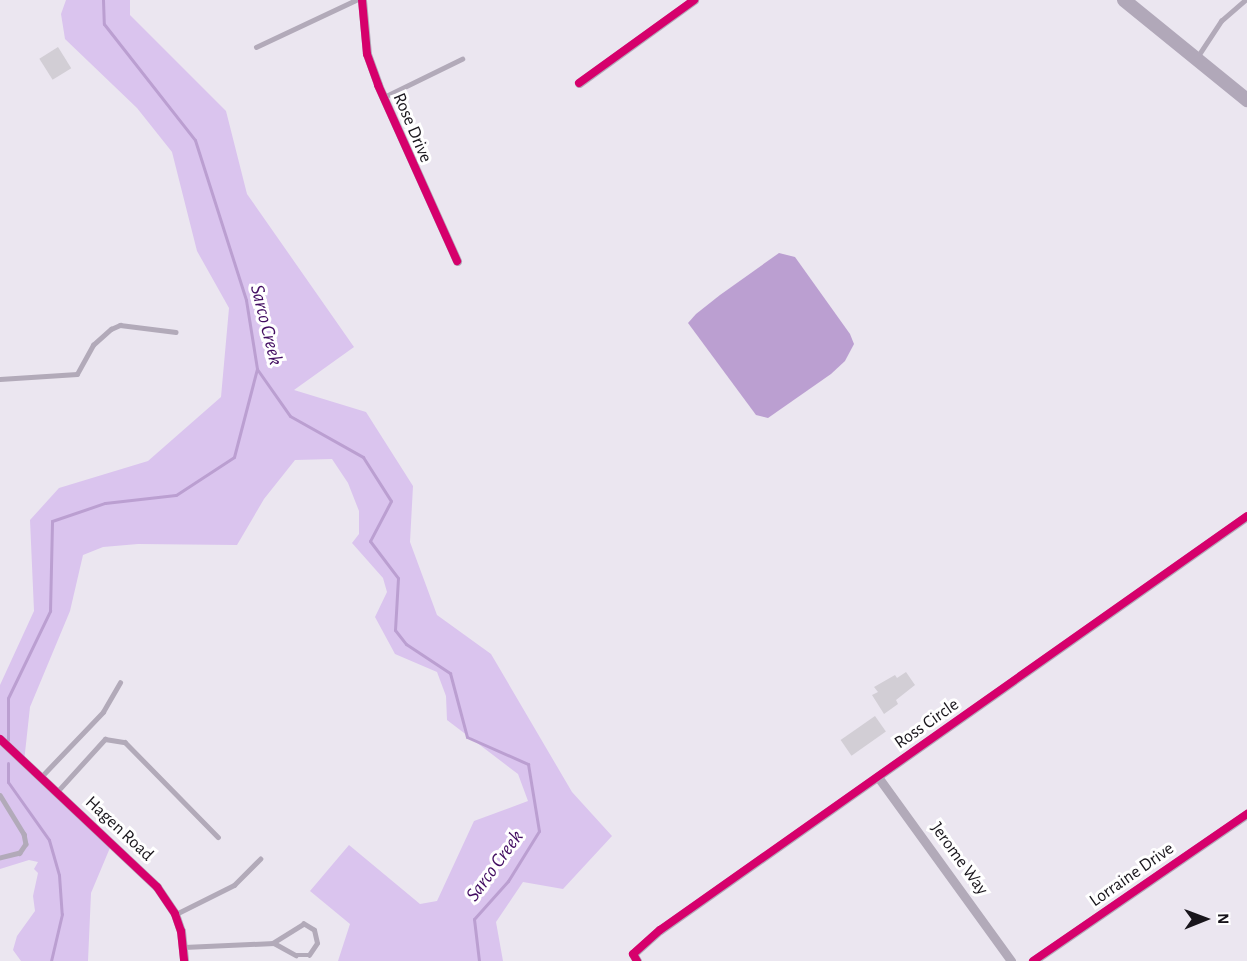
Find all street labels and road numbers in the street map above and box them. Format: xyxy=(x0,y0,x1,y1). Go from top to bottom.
street label: Rose Drive xyxy=(388,90,436,166)
street label: Ross Circle xyxy=(891,694,963,754)
street label: Hagen Road xyxy=(80,792,158,866)
street label: Jerome Way xyxy=(925,818,993,900)
street label: Lorraine Drive xyxy=(1086,838,1178,912)

